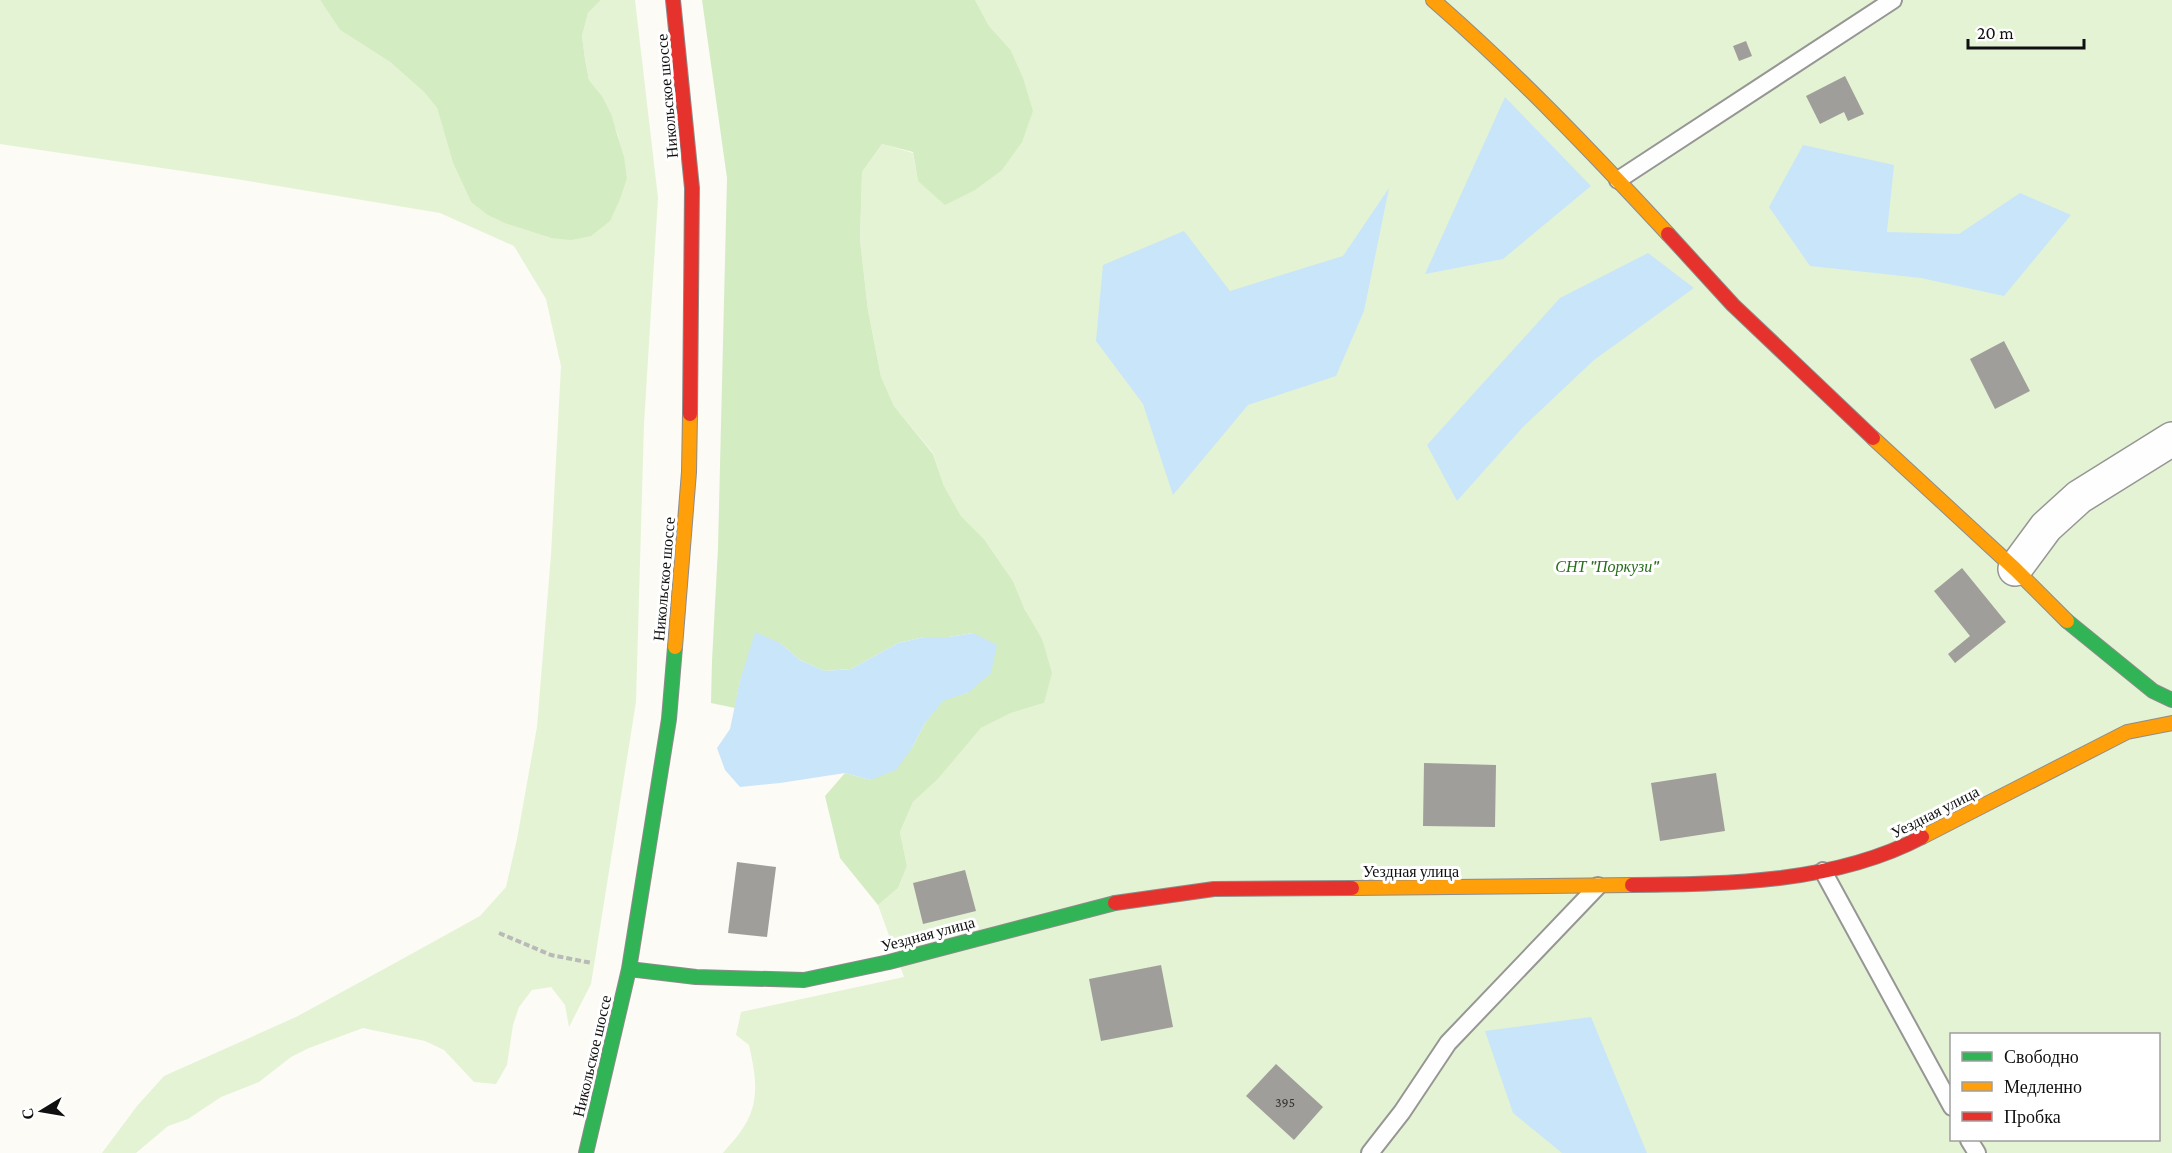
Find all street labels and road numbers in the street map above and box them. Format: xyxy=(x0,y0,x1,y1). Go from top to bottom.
street label: Никольское шоссе xyxy=(653,33,681,159)
street label: Никольское шоссе xyxy=(650,516,678,642)
street label: Уездная улица xyxy=(1888,783,1982,842)
street label: Уездная улица xyxy=(1363,863,1459,881)
street label: Уездная улица xyxy=(879,913,977,956)
street label: Никольское шоссе xyxy=(570,993,614,1119)

